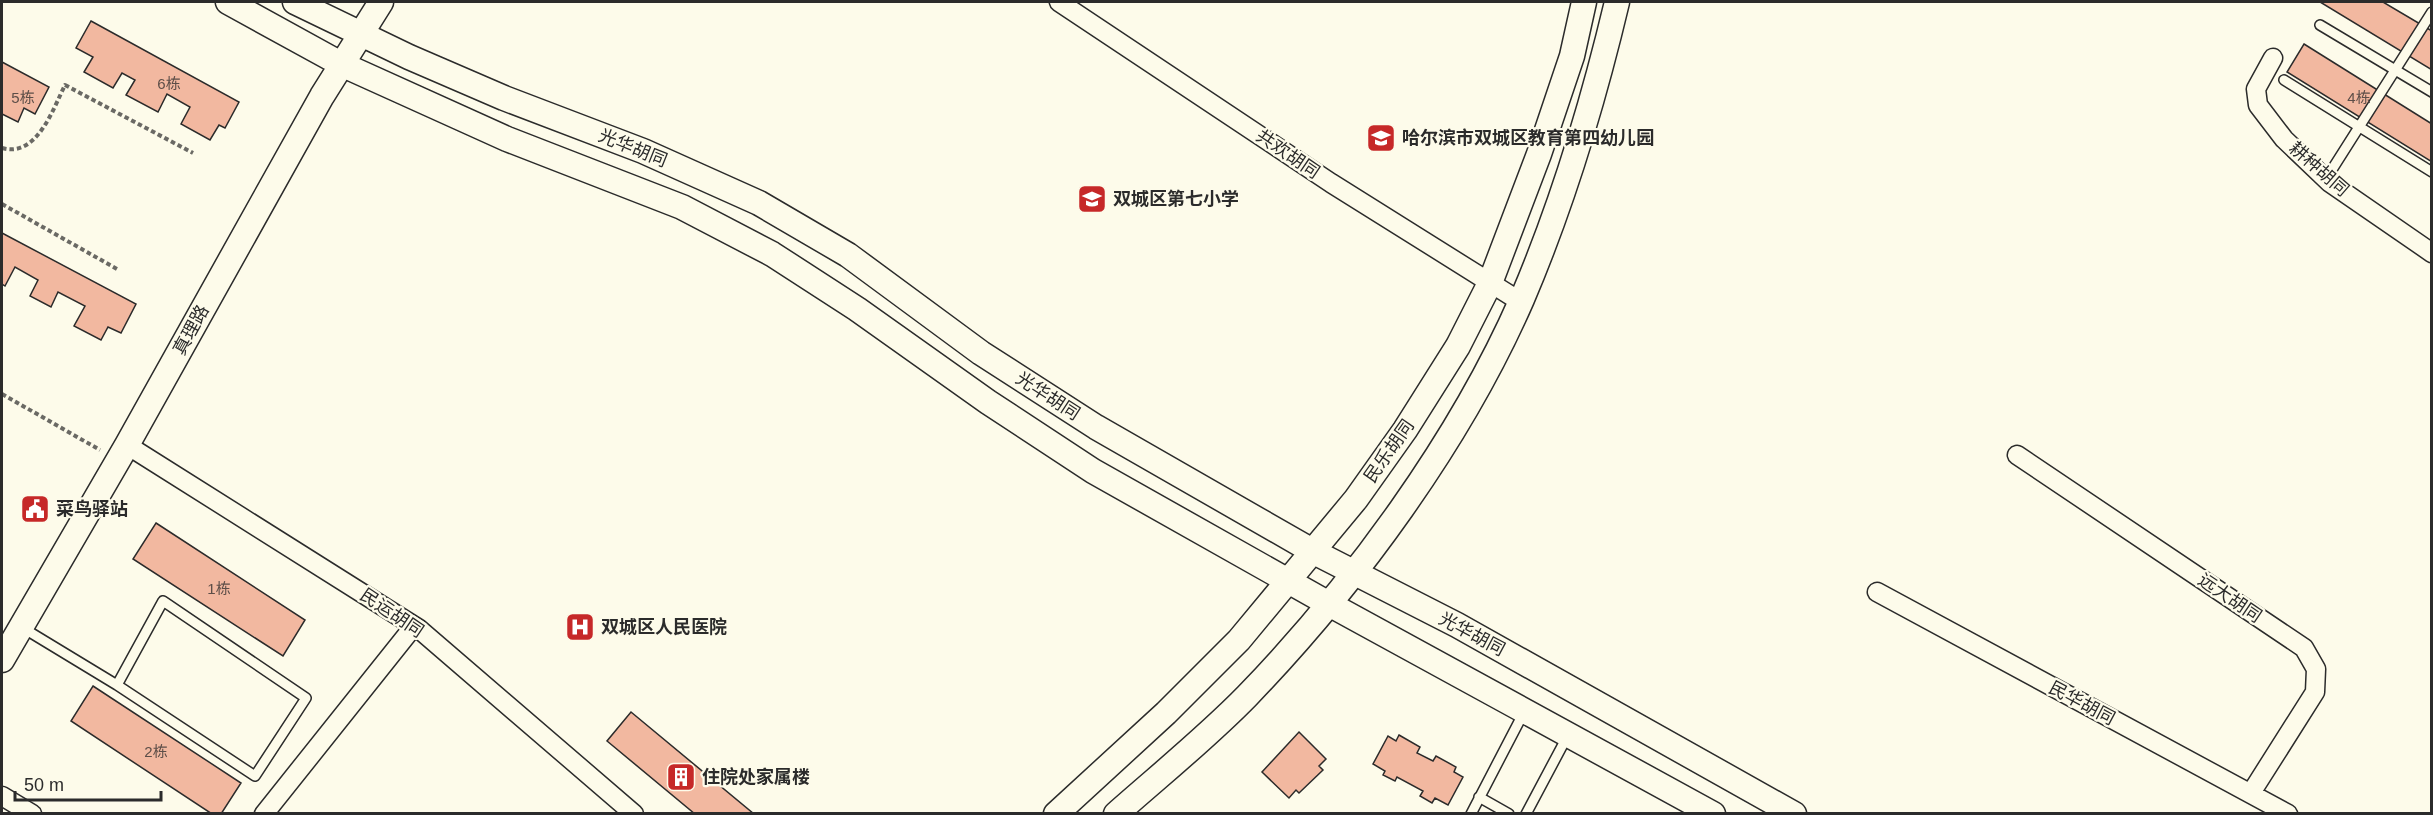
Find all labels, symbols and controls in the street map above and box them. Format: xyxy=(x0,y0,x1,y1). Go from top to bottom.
house number: 6栋 xyxy=(157,75,181,92)
house number: 5栋 xyxy=(11,89,35,106)
house number: 4栋 xyxy=(2347,89,2371,106)
school or university icon: 哈尔滨市双城区教育第四幼儿园 xyxy=(1365,122,1397,154)
street label: 光华胡同 xyxy=(596,125,670,171)
street label: 共欢胡同 xyxy=(1253,126,1323,182)
place label: 哈尔滨市双城区教育第四幼儿园 xyxy=(1402,128,1654,148)
street label: 耕种胡同 xyxy=(2285,138,2353,200)
school or university icon: 双城区第七小学 xyxy=(1076,183,1108,215)
place label: 双城区第七小学 xyxy=(1113,189,1239,209)
street label: 真理路 xyxy=(169,302,213,358)
street label: 光华胡同 xyxy=(1012,368,1084,424)
street label: 民乐胡同 xyxy=(1360,416,1418,486)
public building icon: 菜鸟驿站 xyxy=(19,493,51,525)
place label: 菜鸟驿站 xyxy=(56,499,128,519)
street label: 远大胡同 xyxy=(2195,570,2265,626)
house number: 1栋 xyxy=(207,580,231,597)
street label: 民运胡同 xyxy=(357,585,427,641)
street label: 光华胡同 xyxy=(1436,608,1508,660)
hospital icon: 双城区人民医院 xyxy=(564,611,596,643)
place label: 双城区人民医院 xyxy=(601,617,727,637)
street label: 民华胡同 xyxy=(2046,677,2118,729)
house number: 2栋 xyxy=(144,743,168,760)
building icon: 住院处家属楼 xyxy=(665,761,697,793)
scale bar xyxy=(15,764,160,802)
place label: 住院处家属楼 xyxy=(702,767,810,787)
text: 50 m xyxy=(24,775,64,795)

